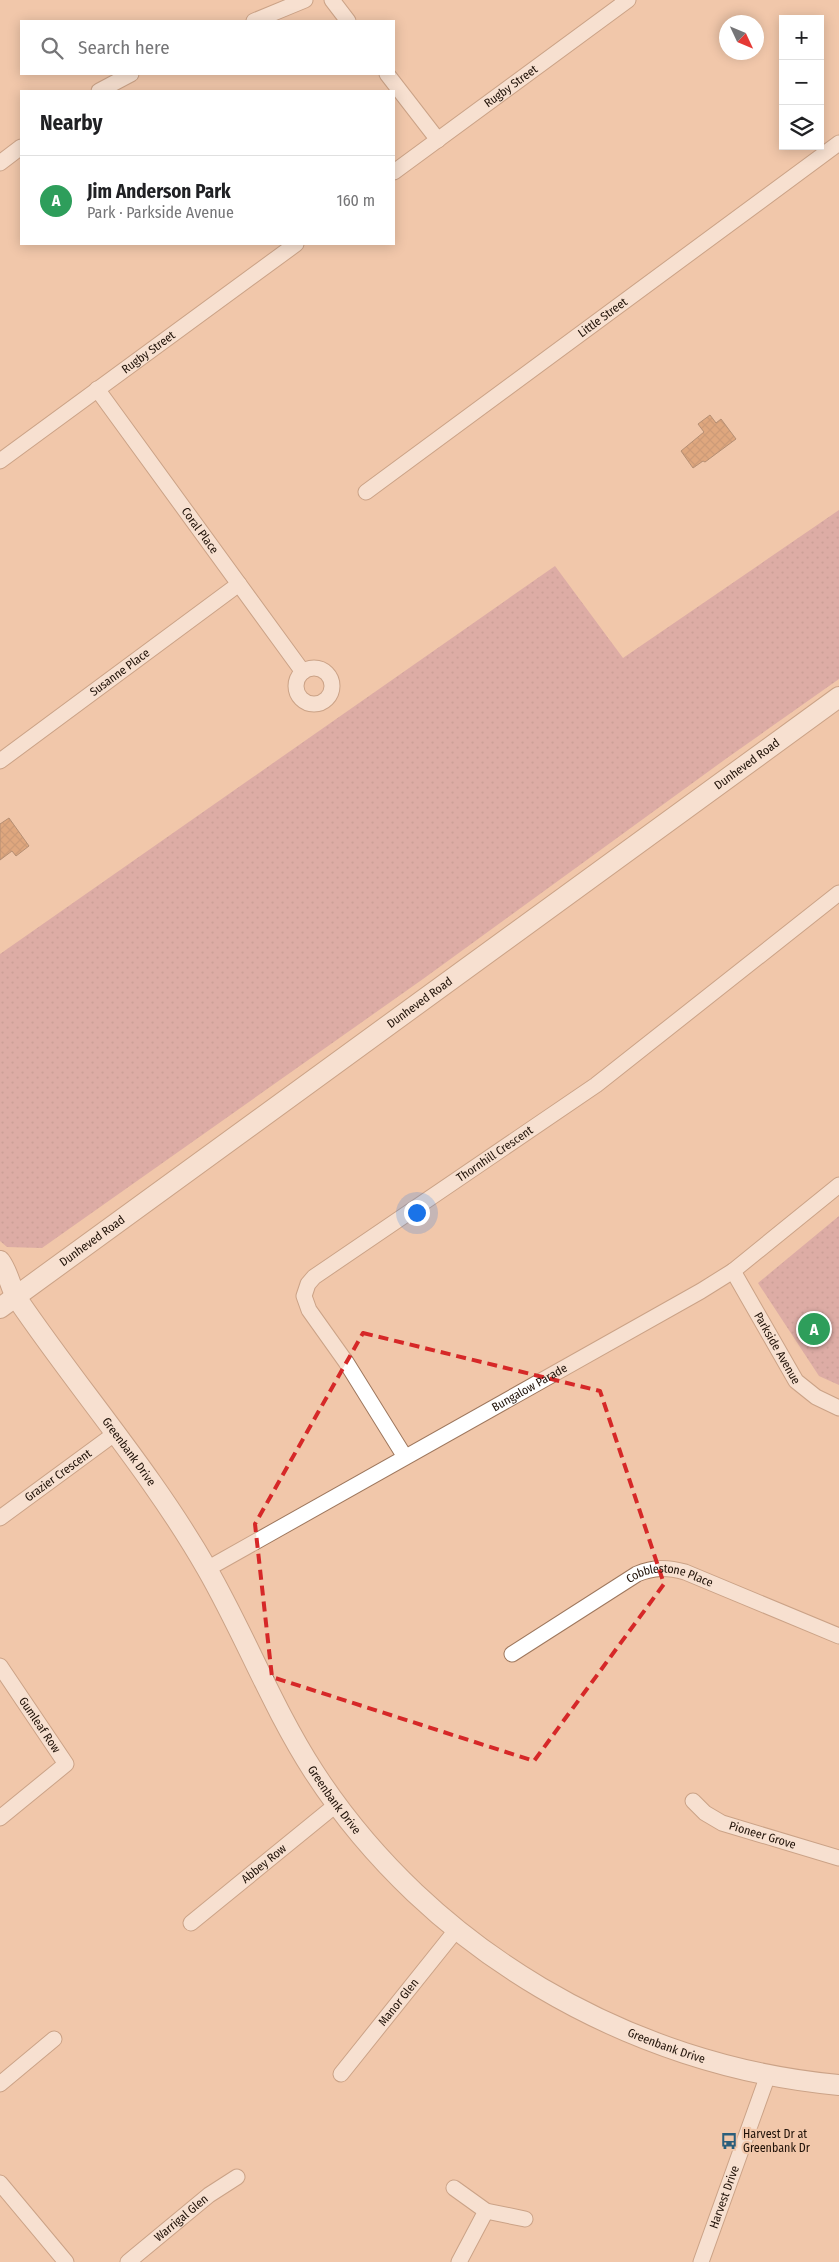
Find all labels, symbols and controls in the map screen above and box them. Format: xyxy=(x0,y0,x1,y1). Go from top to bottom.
north arrow xyxy=(719,15,764,60)
map controls xyxy=(779,15,824,150)
button: + xyxy=(779,15,824,60)
search box xyxy=(20,20,395,75)
icon: search xyxy=(38,34,66,62)
text: Search here xyxy=(78,36,170,59)
button: − xyxy=(779,60,824,105)
street label: Rugby Street xyxy=(481,62,540,110)
button: layers xyxy=(779,105,824,150)
text: Nearby xyxy=(40,110,102,136)
text: Jim Anderson Park xyxy=(87,180,231,203)
text: A xyxy=(52,191,60,210)
text: 160 m xyxy=(336,191,375,210)
text: Park · Parkside Avenue xyxy=(87,203,234,222)
street label: Little Street xyxy=(575,295,630,340)
street label: Rugby Street xyxy=(119,328,178,376)
street label: Coral Place xyxy=(179,505,222,556)
street label: Susanne Place xyxy=(87,646,152,699)
street label: Dunheved Road xyxy=(712,736,782,792)
street label: Dunheved Road xyxy=(384,974,455,1031)
street label: Thornhill Crescent xyxy=(454,1123,536,1185)
your location xyxy=(404,1200,430,1226)
street label: Dunheved Road xyxy=(57,1212,127,1269)
street label: Parkside Avenue xyxy=(751,1310,803,1387)
pin: A xyxy=(798,1310,830,1348)
street label: Bungalow Parade xyxy=(489,1361,570,1414)
street label: Greenbank Drive xyxy=(99,1415,159,1489)
street label: Grazier Crescent xyxy=(22,1446,94,1504)
street label: Cobblestone Place xyxy=(623,1561,715,1590)
street label: Gumleaf Row xyxy=(16,1694,63,1756)
street label: Greenbank Drive xyxy=(305,1763,364,1837)
street label: Pioneer Grove xyxy=(727,1819,798,1852)
street label: Abbey Row xyxy=(239,1841,289,1886)
street label: Manor Glen xyxy=(375,1976,422,2029)
street label: Greenbank Drive xyxy=(626,2025,707,2066)
place label: Harvest Dr at Greenbank Dr xyxy=(743,2127,811,2155)
bus stop icon: Harvest Dr at Greenbank Dr xyxy=(719,2131,739,2151)
street label: Harvest Drive xyxy=(707,2164,742,2230)
street label: Warrigal Glen xyxy=(152,2192,211,2244)

